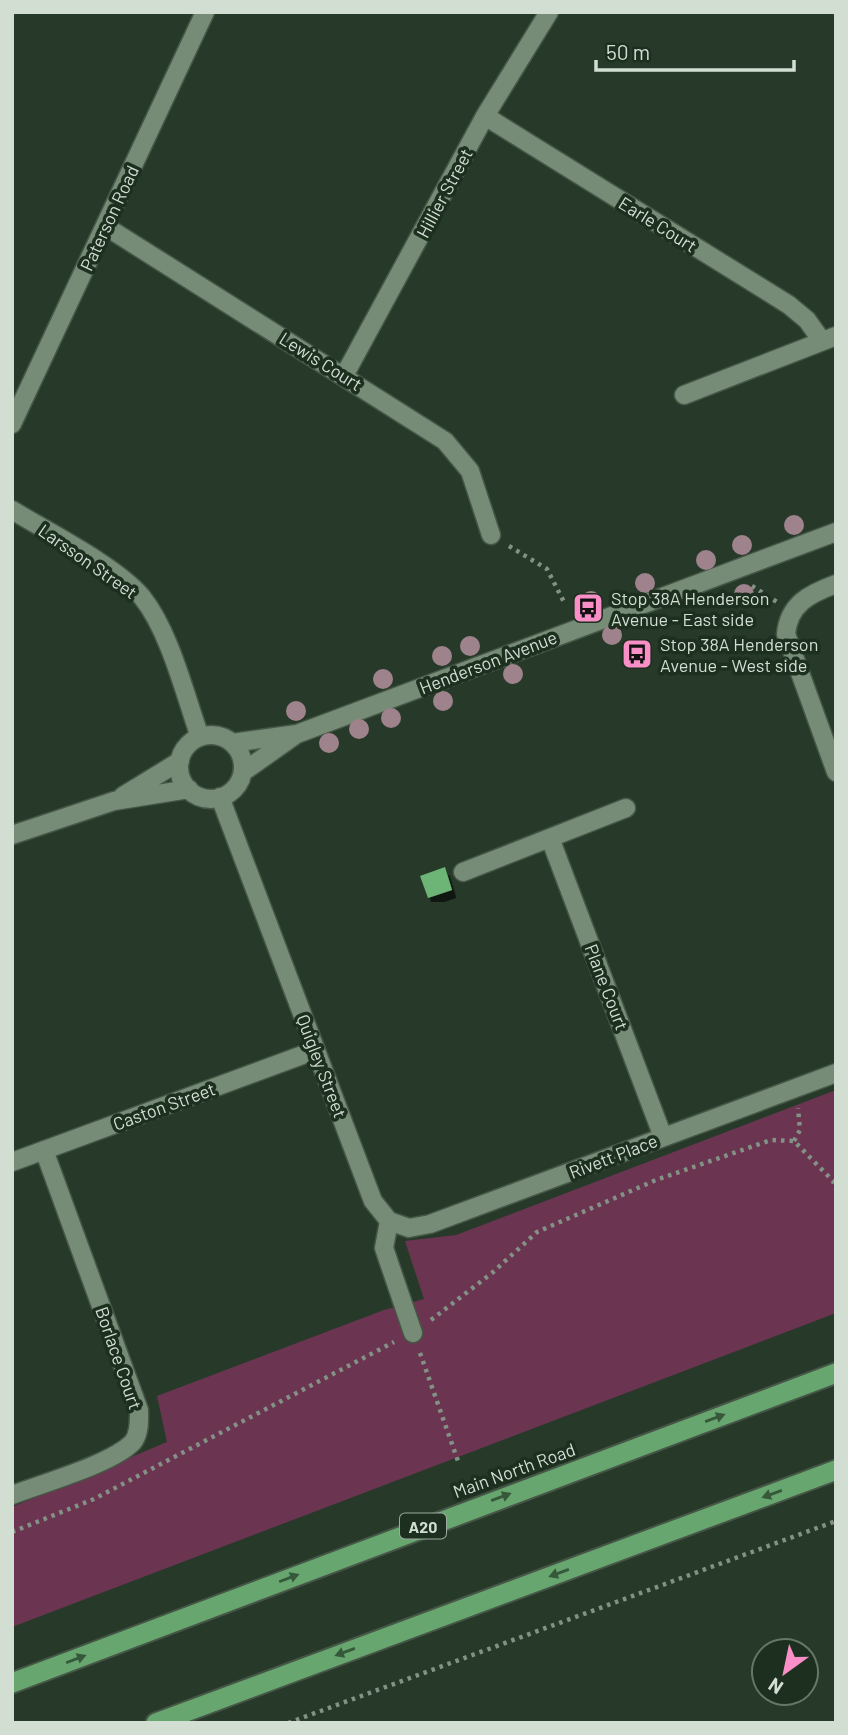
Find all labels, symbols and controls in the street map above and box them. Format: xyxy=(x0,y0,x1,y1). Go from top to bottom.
scale bar xyxy=(596,28,794,72)
text: 50 m xyxy=(606,39,650,64)
street label: Hillier Street xyxy=(411,145,477,241)
street label: Paterson Road xyxy=(75,162,143,274)
street label: Earle Court xyxy=(615,191,701,257)
street label: Lewis Court xyxy=(276,327,366,395)
street label: Larsson Street xyxy=(34,519,142,603)
place label: Stop 38A Henderson Avenue - East side xyxy=(611,587,769,630)
bus stop icon: Stop 38A Henderson Avenue - East side xyxy=(571,591,605,625)
street label: Henderson Avenue xyxy=(416,626,560,698)
place label: Stop 38A Henderson Avenue - West side xyxy=(660,633,818,676)
bus stop icon: Stop 38A Henderson Avenue - West side xyxy=(620,637,654,671)
street label: Plane Court xyxy=(581,941,633,1033)
street label: Quigley Street xyxy=(292,1011,352,1121)
street label: Caston Street xyxy=(110,1077,218,1135)
street label: Rivett Place xyxy=(566,1129,660,1183)
street label: Borlace Court xyxy=(91,1304,147,1412)
one-way arrow xyxy=(704,1412,725,1423)
street label: Main North Road xyxy=(450,1438,578,1502)
one-way arrow xyxy=(761,1488,782,1499)
one-way arrow xyxy=(491,1491,512,1502)
road number: A20 xyxy=(400,1514,446,1538)
one-way arrow xyxy=(548,1568,569,1579)
one-way arrow xyxy=(278,1572,299,1583)
north arrow xyxy=(750,1637,820,1707)
one-way arrow xyxy=(335,1647,356,1658)
one-way arrow xyxy=(66,1653,87,1664)
text: N xyxy=(764,1674,787,1700)

